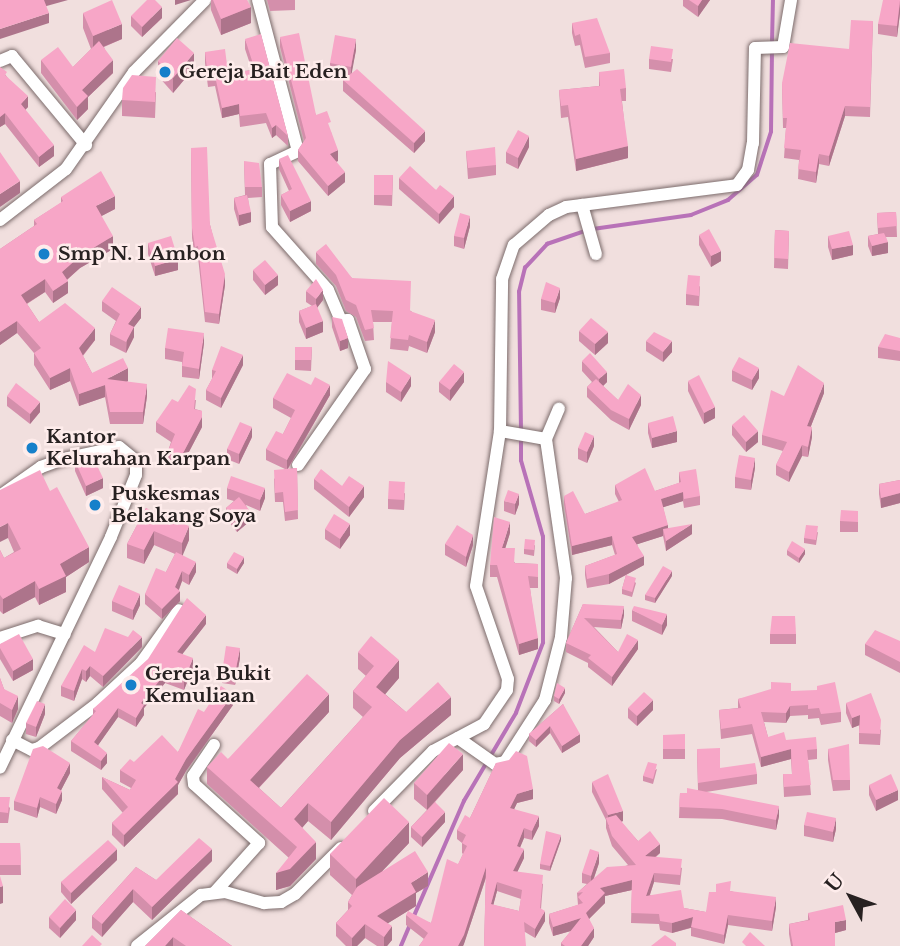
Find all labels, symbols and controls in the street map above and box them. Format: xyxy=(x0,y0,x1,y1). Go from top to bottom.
place label: Gereja Bait Eden xyxy=(179,61,347,83)
marker: Gereja Bait Eden xyxy=(157,64,173,80)
place label: Smp N. 1 Ambon xyxy=(58,243,226,265)
marker: Smp N. 1 Ambon xyxy=(36,246,52,262)
place label: Kantor Kelurahan Karpan xyxy=(46,426,230,470)
marker: Kantor Kelurahan Karpan xyxy=(24,440,40,456)
place label: Puskesmas Belakang Soya xyxy=(111,483,256,527)
marker: Puskesmas Belakang Soya xyxy=(85,495,105,515)
place label: Gereja Bukit Kemuliaan xyxy=(145,663,271,707)
marker: Gereja Bukit Kemuliaan xyxy=(123,677,139,693)
north arrow xyxy=(816,862,886,932)
text: U xyxy=(821,869,849,897)

